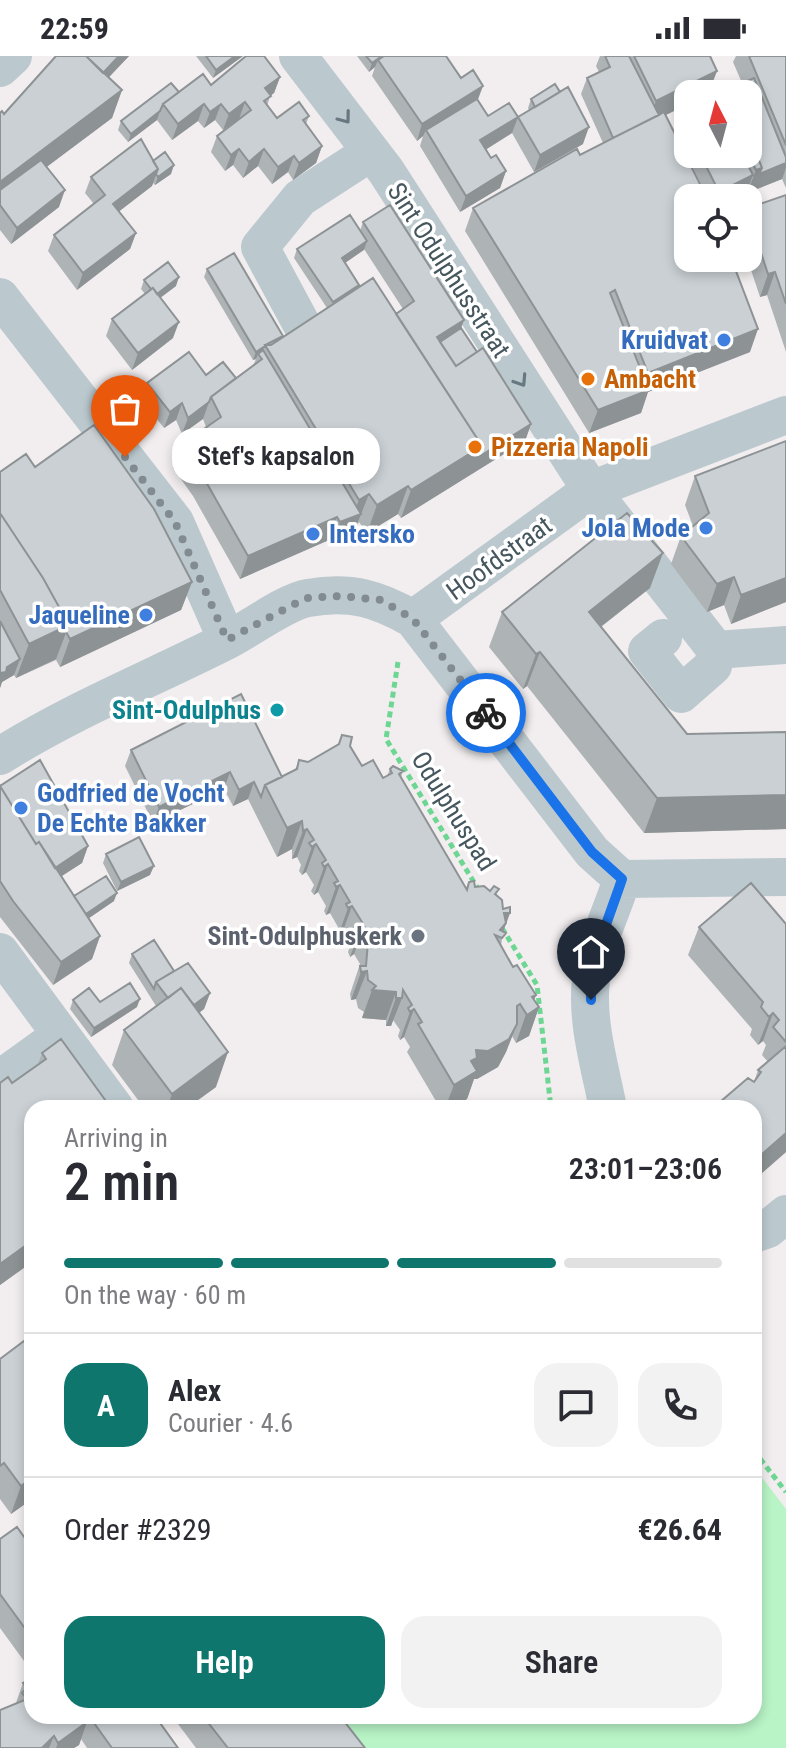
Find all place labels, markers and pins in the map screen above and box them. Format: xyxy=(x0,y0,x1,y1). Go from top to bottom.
place label: Kruidvat xyxy=(621,325,708,355)
marker: Kruidvat xyxy=(715,331,733,349)
place label: Ambacht xyxy=(604,364,696,394)
marker: Ambacht xyxy=(579,370,597,388)
pin xyxy=(91,375,159,457)
callout: Stef's kapsalon xyxy=(173,429,381,485)
place label: Pizzeria Napoli xyxy=(491,432,649,462)
marker: Pizzeria Napoli xyxy=(466,438,484,456)
place label: Jola Mode xyxy=(582,513,690,543)
place label: Intersko xyxy=(329,519,415,549)
marker: Jola Mode xyxy=(697,519,715,537)
marker: Intersko xyxy=(304,525,322,543)
place label: Jaqueline xyxy=(29,600,130,630)
marker: Jaqueline xyxy=(137,606,155,624)
place label: Sint-Odulphus xyxy=(112,695,261,725)
marker: Sint-Odulphus xyxy=(268,701,286,719)
place label: Godfried de Vocht De Echte Bakker xyxy=(37,778,224,838)
marker: Godfried de Vocht De Echte Bakker xyxy=(12,799,30,817)
pin xyxy=(557,918,625,1000)
place label: Sint-Odulphuskerk xyxy=(207,921,403,951)
marker: Sint-Odulphuskerk xyxy=(409,927,427,945)

